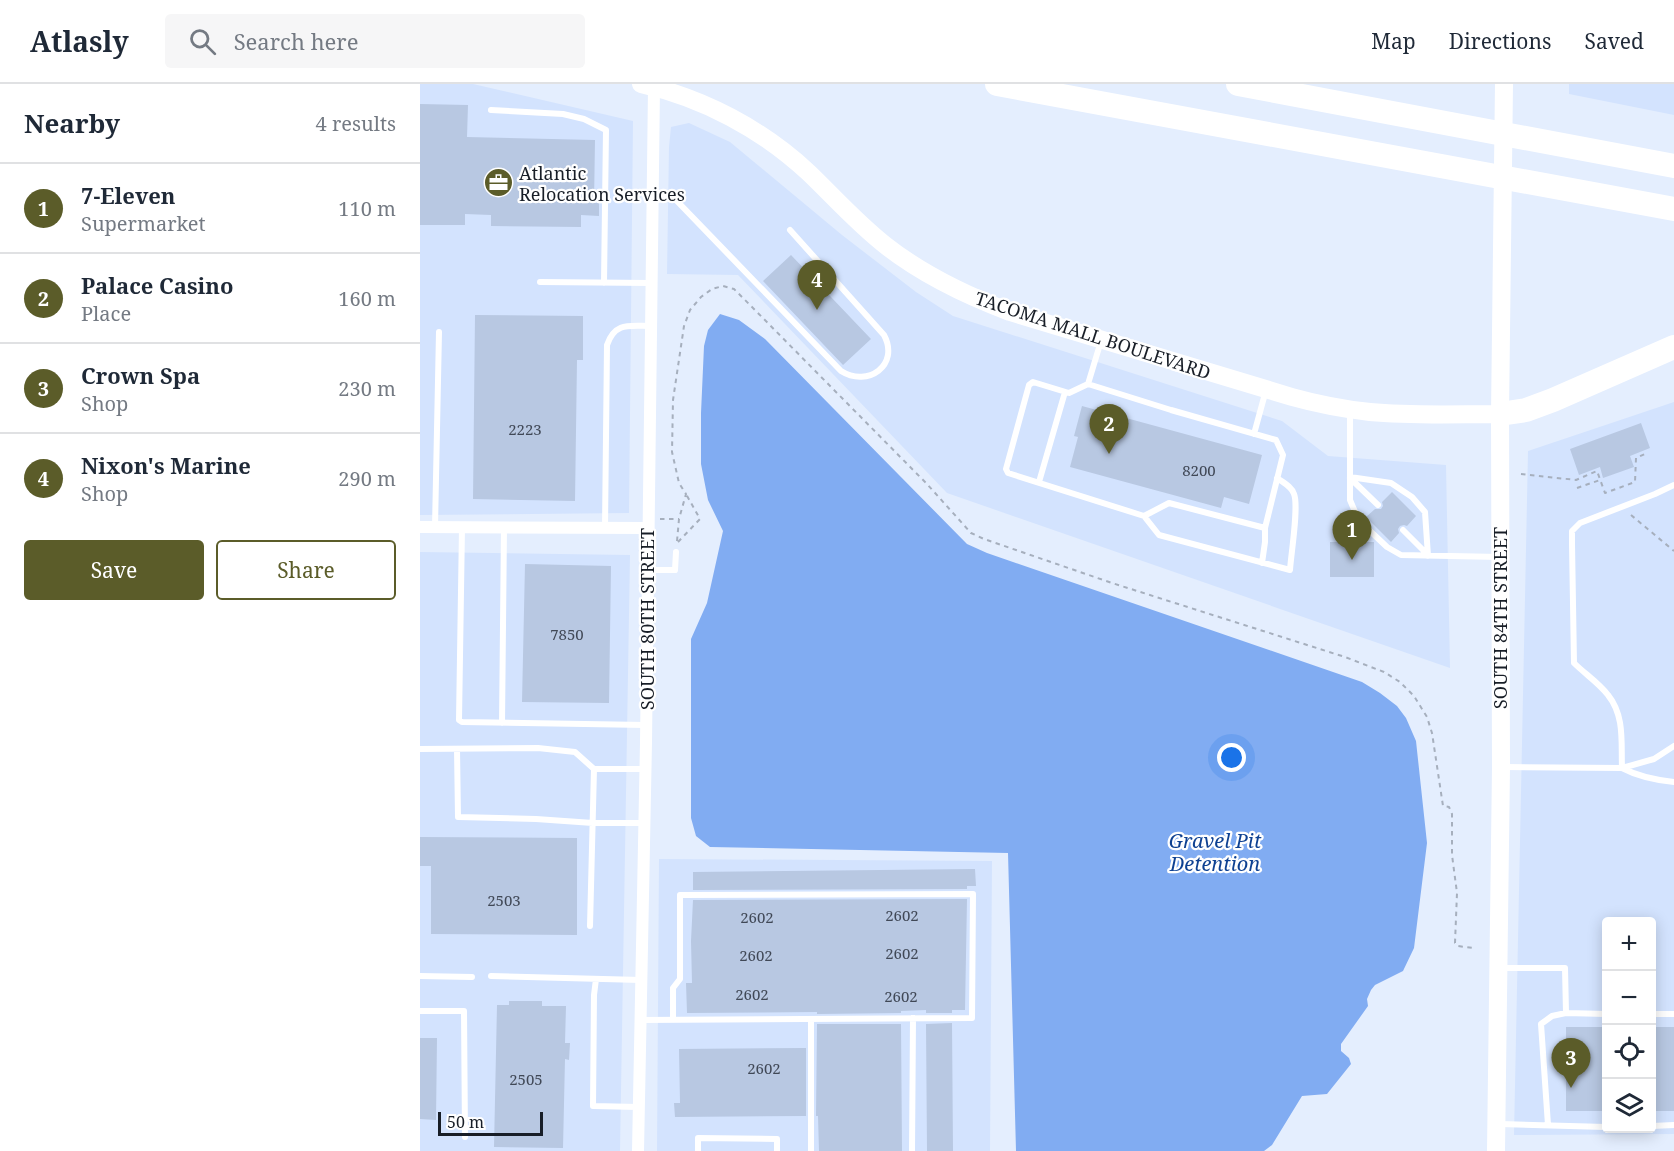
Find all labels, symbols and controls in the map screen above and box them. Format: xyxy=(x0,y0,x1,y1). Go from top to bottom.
search box xyxy=(165,14,585,68)
text: Atlasly xyxy=(30,22,129,60)
icon: search xyxy=(186,25,219,58)
text: Search here xyxy=(234,26,359,56)
text: Map xyxy=(1371,27,1416,55)
text: Directions xyxy=(1449,27,1551,55)
text: Saved xyxy=(1584,27,1644,55)
text: Nearby xyxy=(24,105,120,141)
text: 4 results xyxy=(316,110,396,137)
place label: Atlantic Relocation Services xyxy=(519,161,685,206)
office icon: Atlantic Relocation Services xyxy=(482,167,514,199)
text: 7-Eleven xyxy=(81,180,176,210)
text: 1 xyxy=(38,195,49,222)
text: 110 m xyxy=(338,195,396,222)
text: Supermarket xyxy=(81,210,206,237)
pin: 4 xyxy=(798,260,836,310)
text: Palace Casino xyxy=(81,270,234,300)
text: 2 xyxy=(38,285,49,312)
text: 160 m xyxy=(338,285,396,312)
street label: TACOMA MALL BOULEVARD xyxy=(972,286,1214,384)
text: Place xyxy=(81,300,131,327)
text: Crown Spa xyxy=(81,360,200,390)
text: 3 xyxy=(38,375,49,402)
text: 230 m xyxy=(338,375,396,402)
text: Shop xyxy=(81,390,128,417)
pin: 2 xyxy=(1090,404,1128,454)
house number: 2223 xyxy=(508,419,542,439)
text: Nixon's Marine xyxy=(81,450,251,480)
house number: 8200 xyxy=(1182,460,1216,480)
text: 4 xyxy=(38,465,49,492)
text: 290 m xyxy=(338,465,396,492)
text: Shop xyxy=(81,480,128,507)
pin: 1 xyxy=(1332,510,1372,560)
street label: SOUTH 84TH STREET xyxy=(1488,527,1512,709)
street label: SOUTH 80TH STREET xyxy=(635,528,659,710)
button: Save xyxy=(24,540,204,600)
button: Share xyxy=(216,540,396,600)
house number: 7850 xyxy=(550,624,584,644)
your location xyxy=(1217,743,1246,772)
water label: Gravel Pit Detention xyxy=(1169,827,1262,877)
house number: 2503 xyxy=(487,890,521,910)
house number: 2602 xyxy=(885,905,919,925)
house number: 2602 xyxy=(740,907,774,927)
map controls xyxy=(1602,917,1656,1133)
button: + xyxy=(1602,917,1656,971)
house number: 2602 xyxy=(885,943,919,963)
house number: 2602 xyxy=(739,945,773,965)
button: − xyxy=(1602,971,1656,1025)
house number: 2602 xyxy=(735,984,769,1004)
house number: 2602 xyxy=(884,986,918,1006)
button: locate xyxy=(1602,1025,1656,1079)
pin: 3 xyxy=(1552,1038,1590,1088)
house number: 2602 xyxy=(747,1058,781,1078)
house number: 2505 xyxy=(509,1069,543,1089)
button: layers xyxy=(1602,1079,1656,1133)
scale bar xyxy=(438,1109,543,1136)
text: 50 m xyxy=(447,1111,484,1133)

